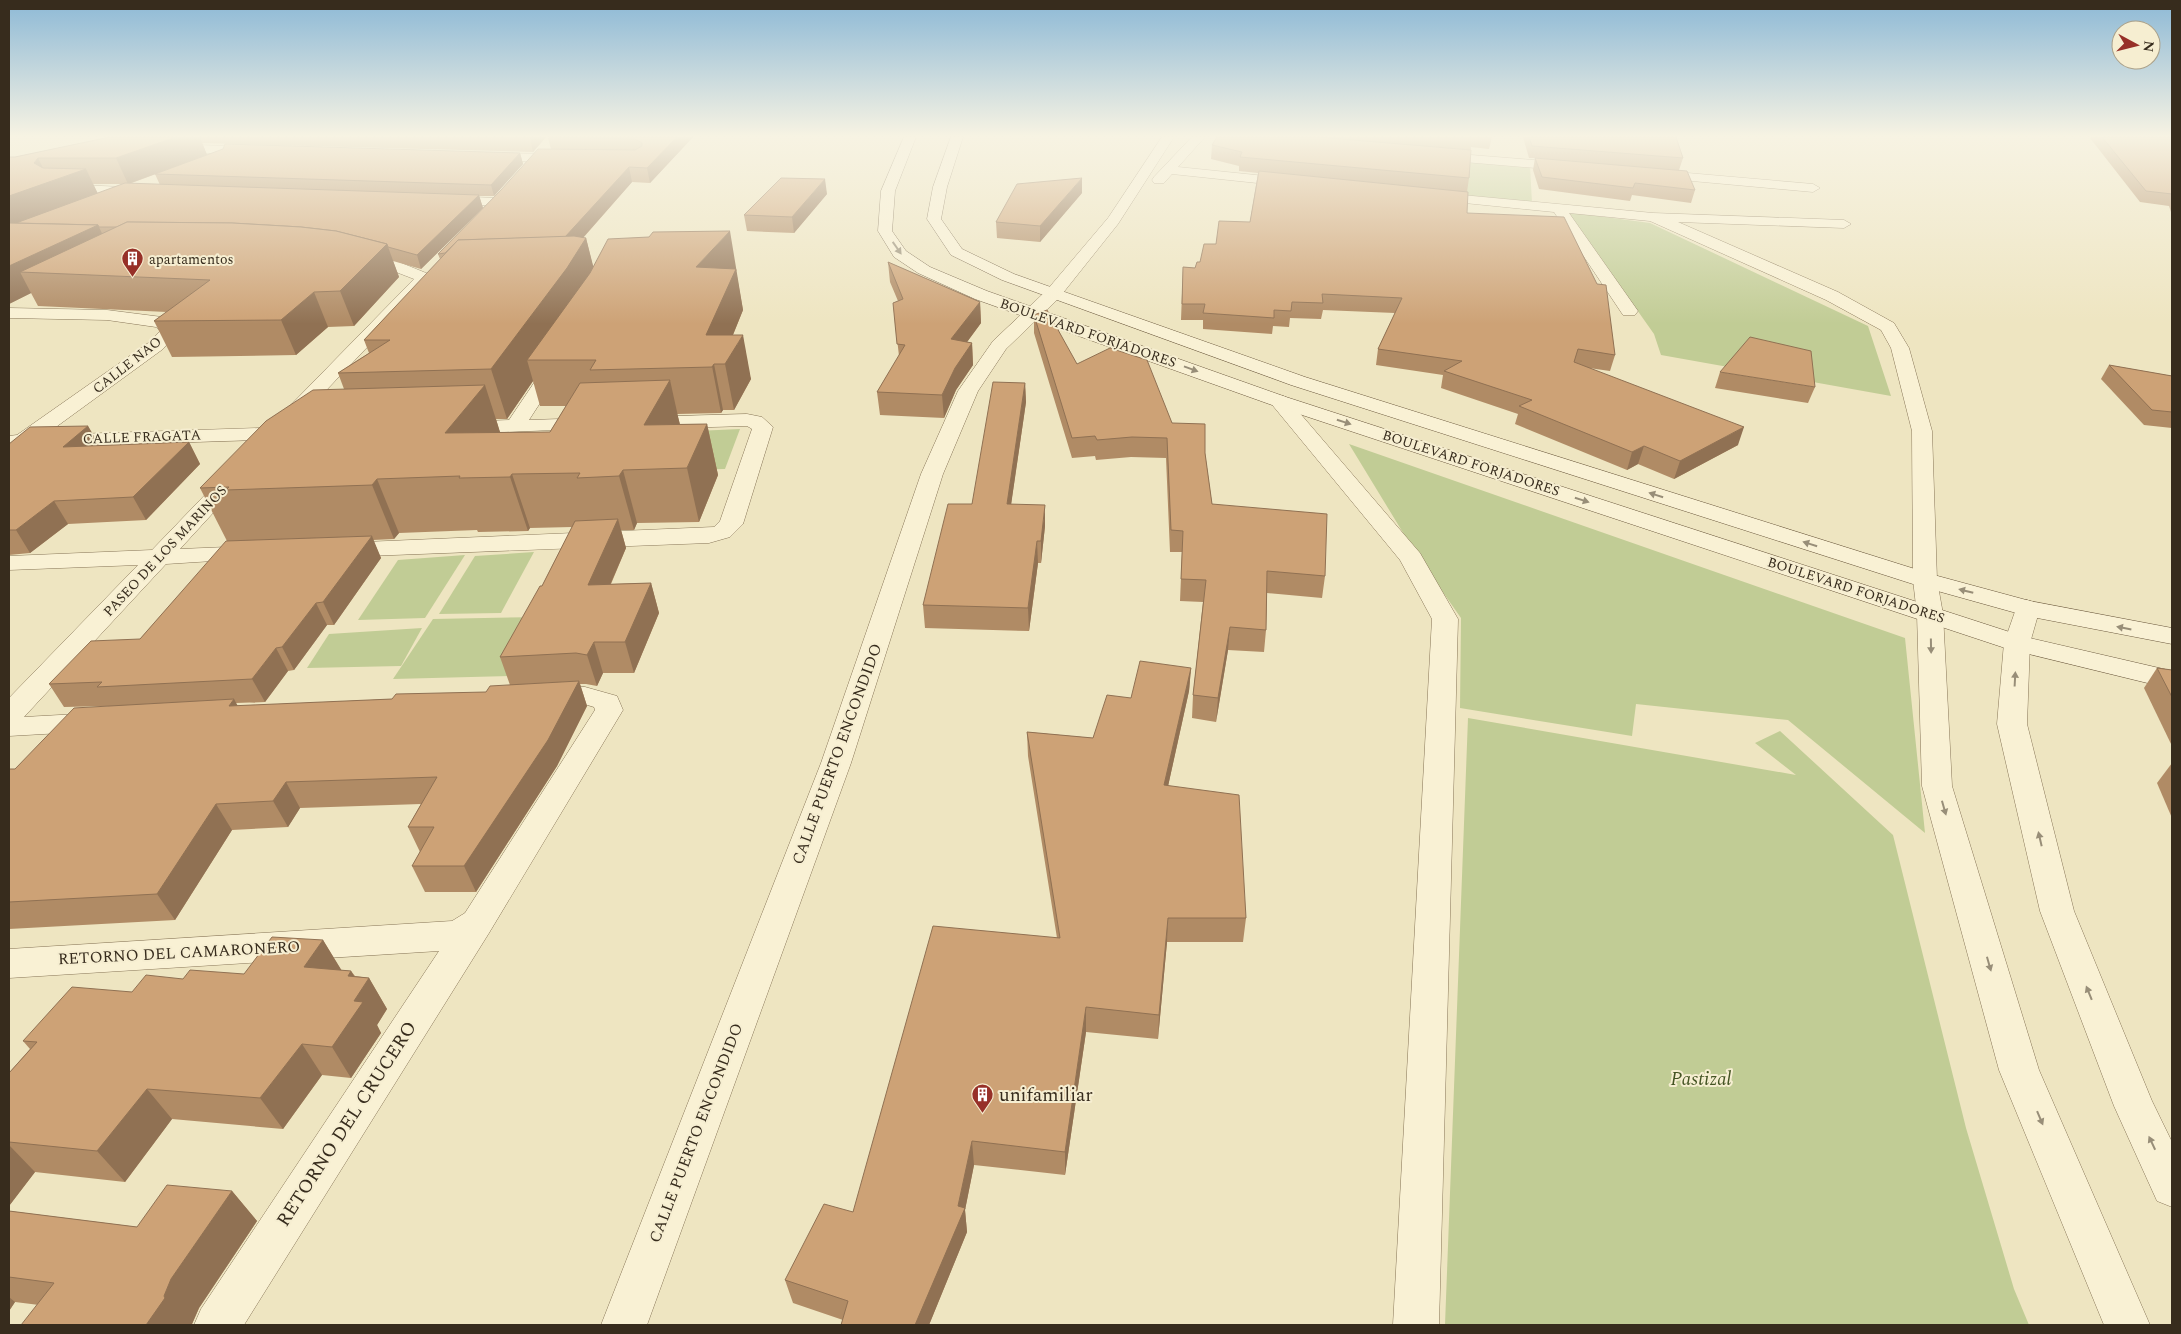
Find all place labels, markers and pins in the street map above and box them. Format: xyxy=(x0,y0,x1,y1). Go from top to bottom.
building icon: apartamentos xyxy=(121,247,145,278)
place label: apartamentos xyxy=(149,249,234,270)
place label: unifamiliar xyxy=(999,1081,1093,1110)
building icon: unifamiliar xyxy=(971,1083,995,1114)

